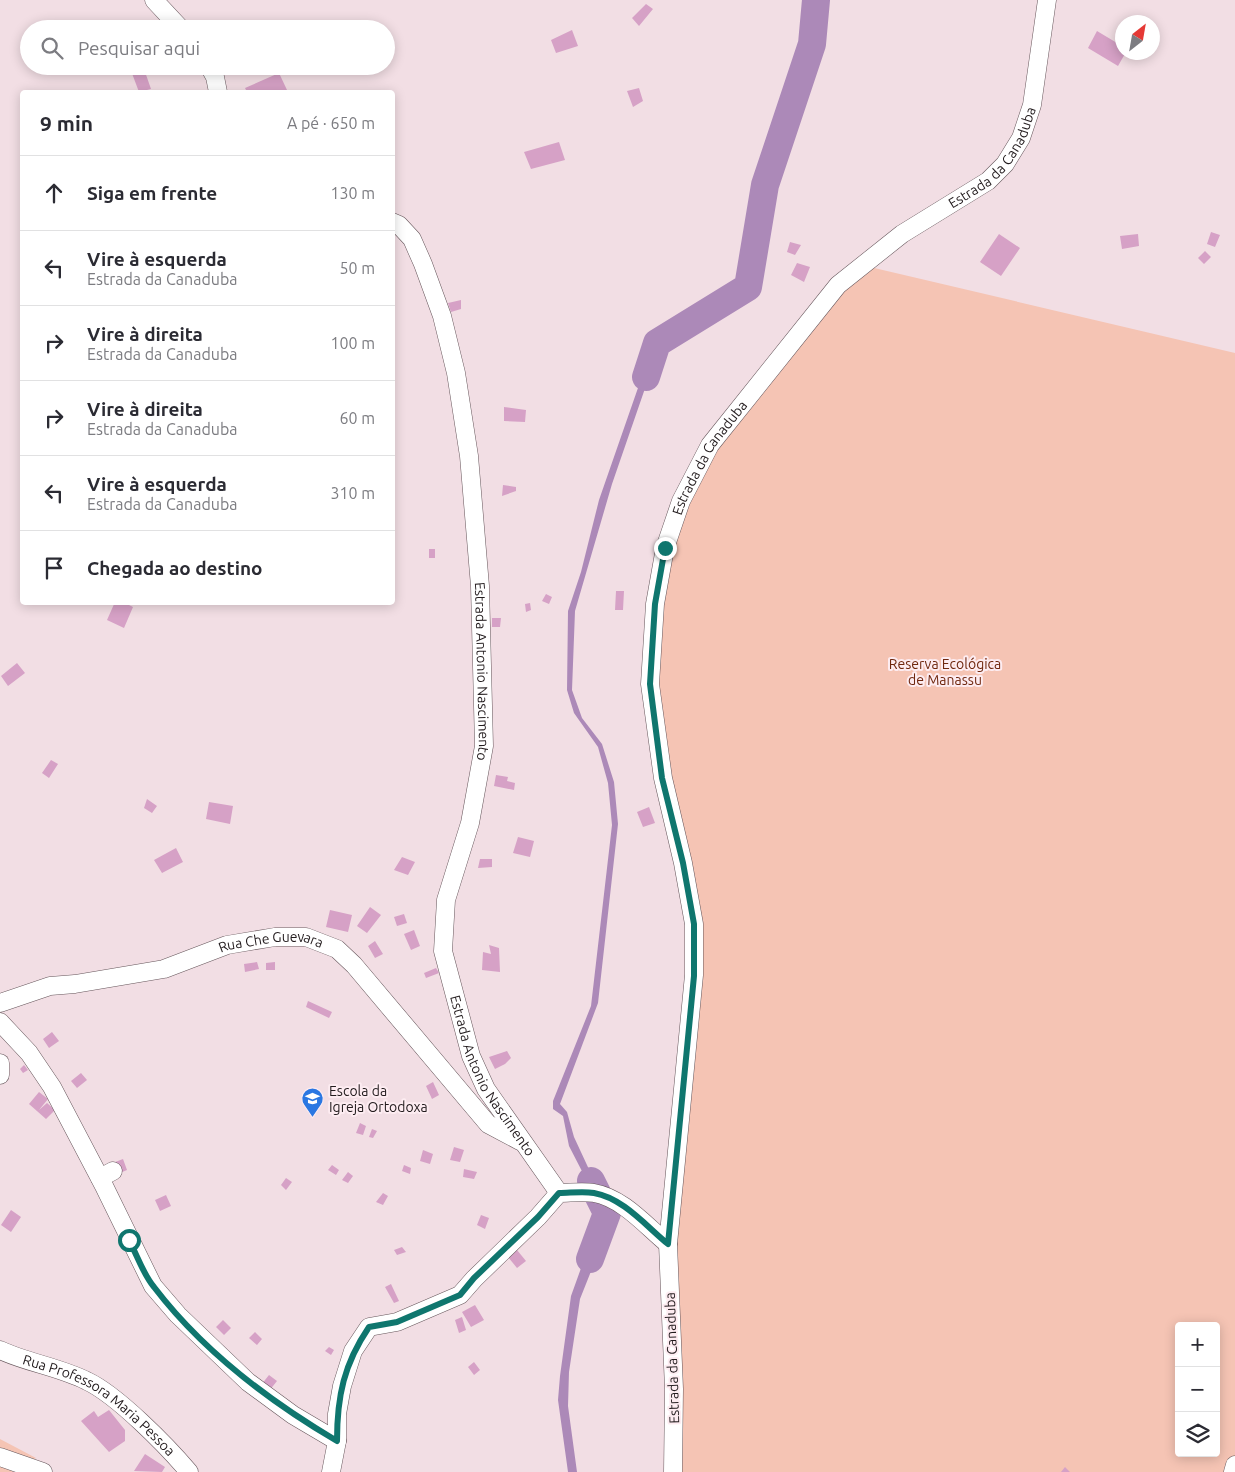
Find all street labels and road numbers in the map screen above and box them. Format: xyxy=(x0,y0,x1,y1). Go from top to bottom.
street label: Estrada da Canaduba xyxy=(945,105,1039,211)
street label: Estrada da Canaduba xyxy=(669,397,750,517)
street label: Estrada Antonio Nascimento xyxy=(472,581,492,762)
street label: Rua Che Guevara xyxy=(216,929,326,956)
street label: Estrada Antonio Nascimento xyxy=(447,993,538,1159)
street label: Estrada da Canaduba xyxy=(662,1292,682,1424)
street label: Rua Professora Maria Pessoa xyxy=(21,1351,178,1459)

